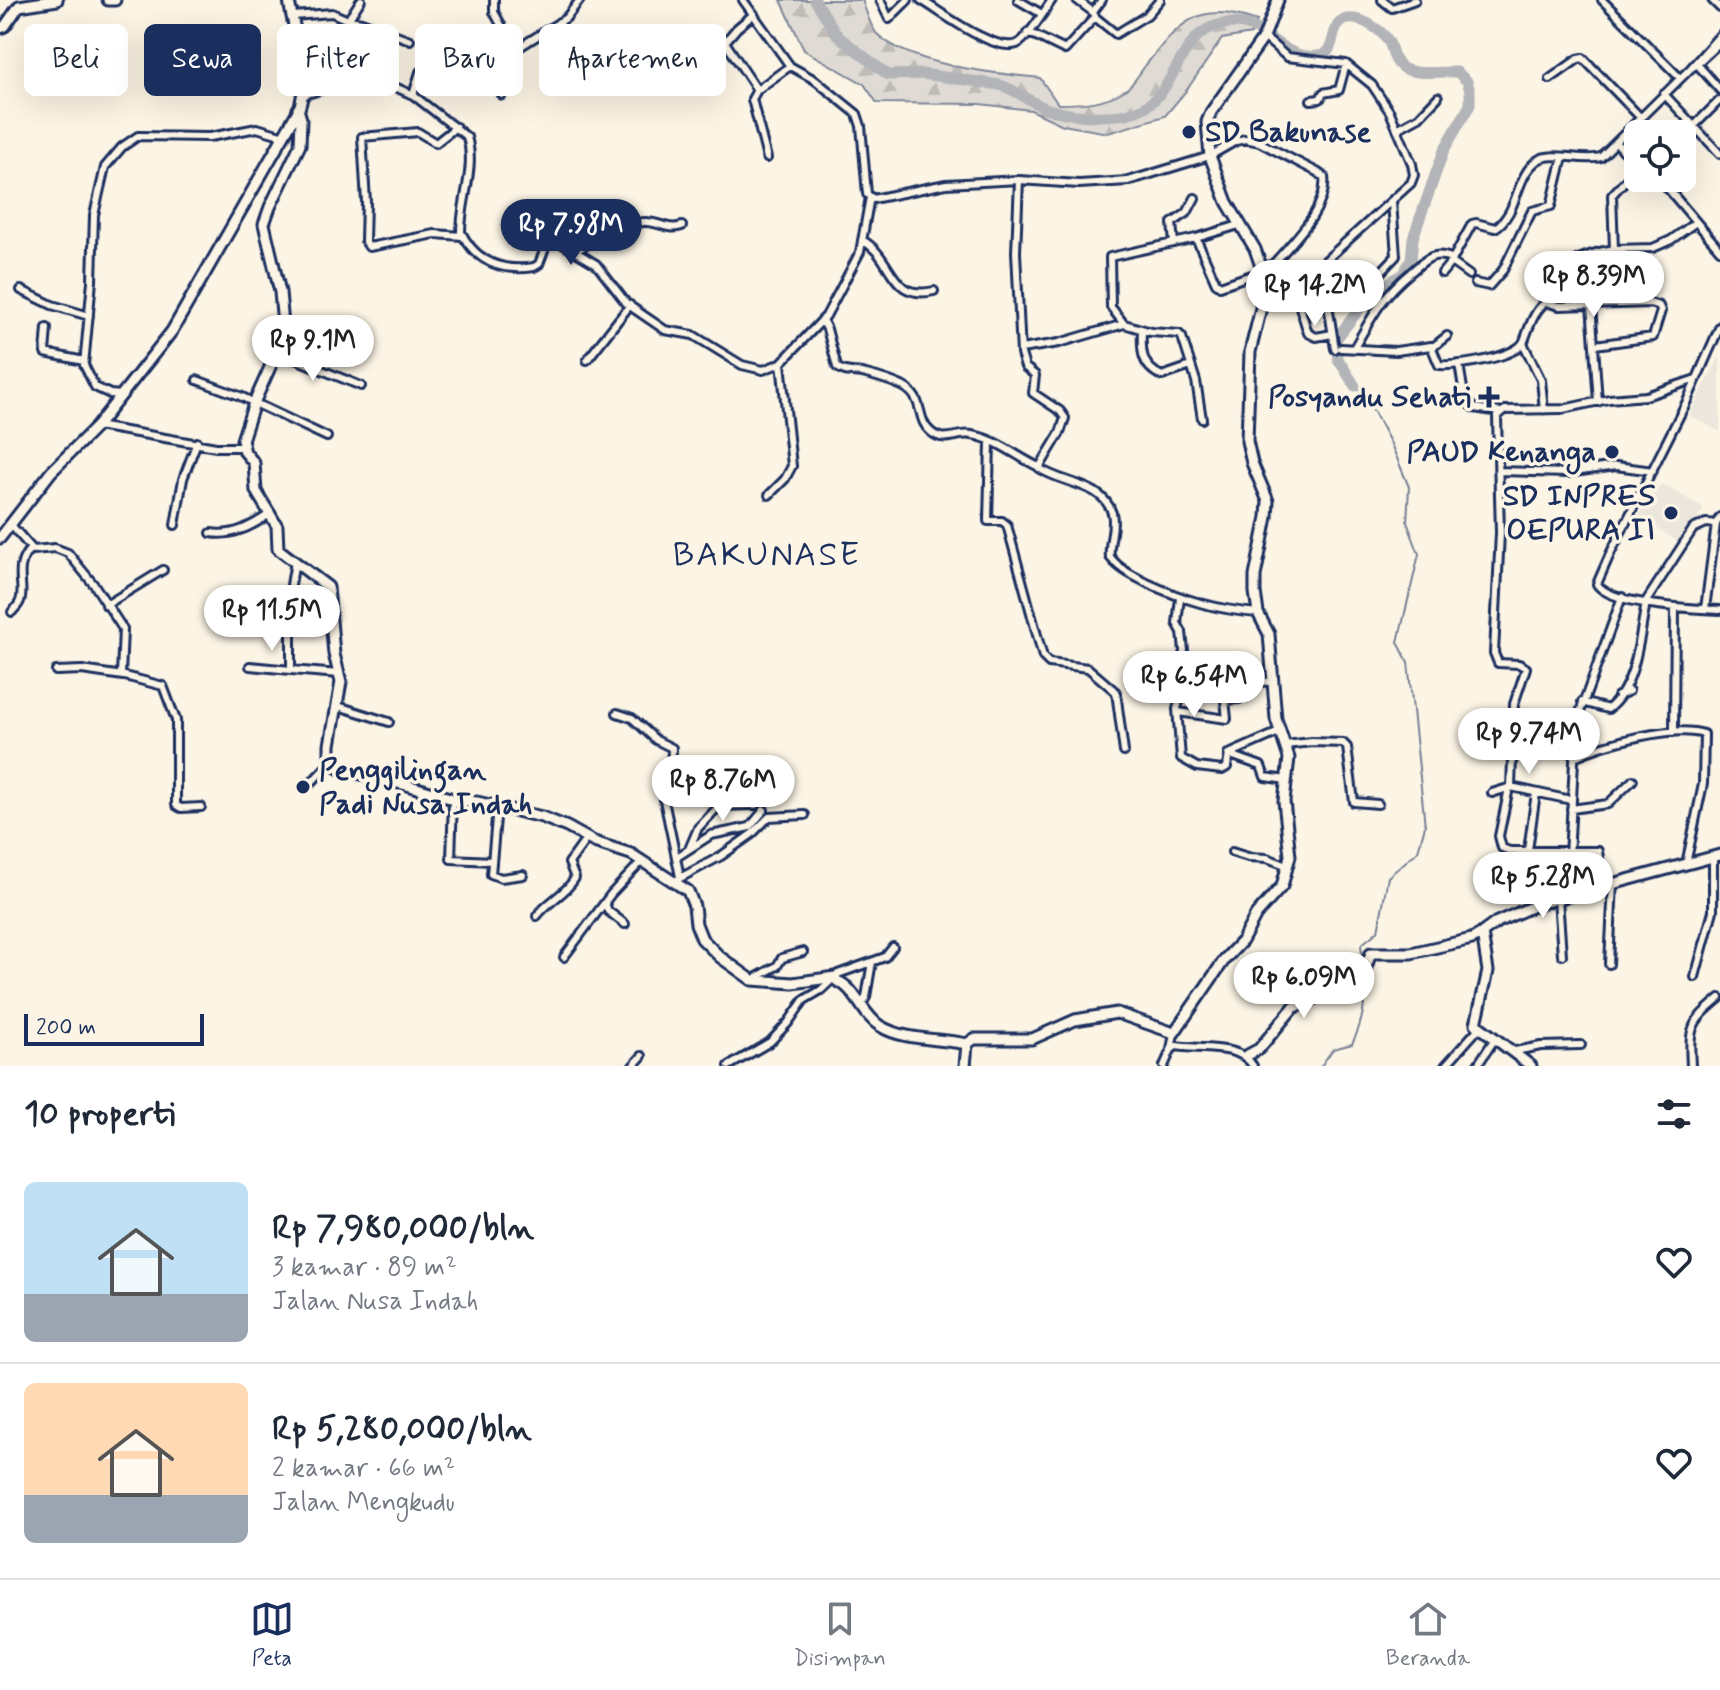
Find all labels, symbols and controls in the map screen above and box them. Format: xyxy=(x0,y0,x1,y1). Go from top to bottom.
chip: Beli xyxy=(24,24,128,96)
chip: Sewa xyxy=(144,24,261,96)
chip: Filter xyxy=(277,24,399,96)
chip: Baru xyxy=(415,24,523,96)
chip: Apartemen xyxy=(539,24,726,96)
place label: SD Bakunase xyxy=(1205,113,1371,152)
map controls xyxy=(1624,120,1696,192)
button: locate xyxy=(1624,120,1696,192)
marker: SD Bakunase xyxy=(1180,123,1198,141)
pin: Rp 7.98M xyxy=(488,199,654,267)
text: Rp 7.98M xyxy=(519,208,623,242)
pin: Rp 8.39M xyxy=(1511,251,1677,319)
pin: Rp 14.2M xyxy=(1232,260,1398,328)
text: Rp 8.39M xyxy=(1542,260,1646,294)
text: Rp 14.2M xyxy=(1264,269,1366,303)
pin: Rp 9.1M xyxy=(239,315,387,383)
text: Rp 9.1M xyxy=(270,324,356,358)
place label: Posyandu Sehati xyxy=(1268,378,1471,417)
marker: Posyandu Sehati xyxy=(1478,386,1500,408)
place label: PAUD Kenanga xyxy=(1406,433,1596,475)
marker: PAUD Kenanga xyxy=(1603,443,1621,461)
place label: SD INPRES OEPURA II xyxy=(1503,477,1655,550)
marker: SD INPRES OEPURA II xyxy=(1662,504,1680,522)
district label: BAKUNASE xyxy=(673,533,861,578)
pin: Rp 11.5M xyxy=(189,585,355,653)
text: Rp 11.5M xyxy=(222,594,322,628)
pin: Rp 6.54M xyxy=(1111,651,1277,719)
text: Rp 6.54M xyxy=(1141,660,1247,694)
pin: Rp 9.74M xyxy=(1446,708,1612,776)
text: Rp 9.74M xyxy=(1476,717,1582,751)
place label: Penggilingan Padi Nusa Indah xyxy=(319,751,533,824)
pin: Rp 8.76M xyxy=(640,755,806,823)
text: Rp 8.76M xyxy=(670,764,776,798)
marker: Penggilingan Padi Nusa Indah xyxy=(294,778,312,796)
pin: Rp 5.28M xyxy=(1460,852,1626,920)
text: Rp 5.28M xyxy=(1491,861,1595,895)
pin: Rp 6.09M xyxy=(1221,952,1387,1020)
text: Rp 6.09M xyxy=(1251,961,1357,995)
scale bar xyxy=(24,1010,204,1046)
text: 200 m xyxy=(36,1014,96,1042)
text: 10 properti xyxy=(24,1092,175,1137)
icon: filters xyxy=(1652,1092,1696,1136)
text: Rp 7,980,000/bln xyxy=(272,1206,534,1251)
icon: home xyxy=(88,1214,184,1310)
icon: heart xyxy=(1652,1240,1696,1284)
text: 3 kamar · 89 m² xyxy=(272,1251,457,1285)
text: Jalan Nusa Indah xyxy=(272,1285,478,1319)
text: Rp 5,280,000/bln xyxy=(272,1407,532,1452)
icon: home xyxy=(88,1415,184,1511)
icon: heart xyxy=(1652,1441,1696,1485)
text: 2 kamar · 66 m² xyxy=(272,1452,455,1486)
text: Jalan Mengkudu xyxy=(272,1486,455,1520)
tab: Peta xyxy=(250,1597,294,1673)
tab: Disimpan xyxy=(794,1597,886,1673)
tab: Beranda xyxy=(1386,1597,1470,1673)

